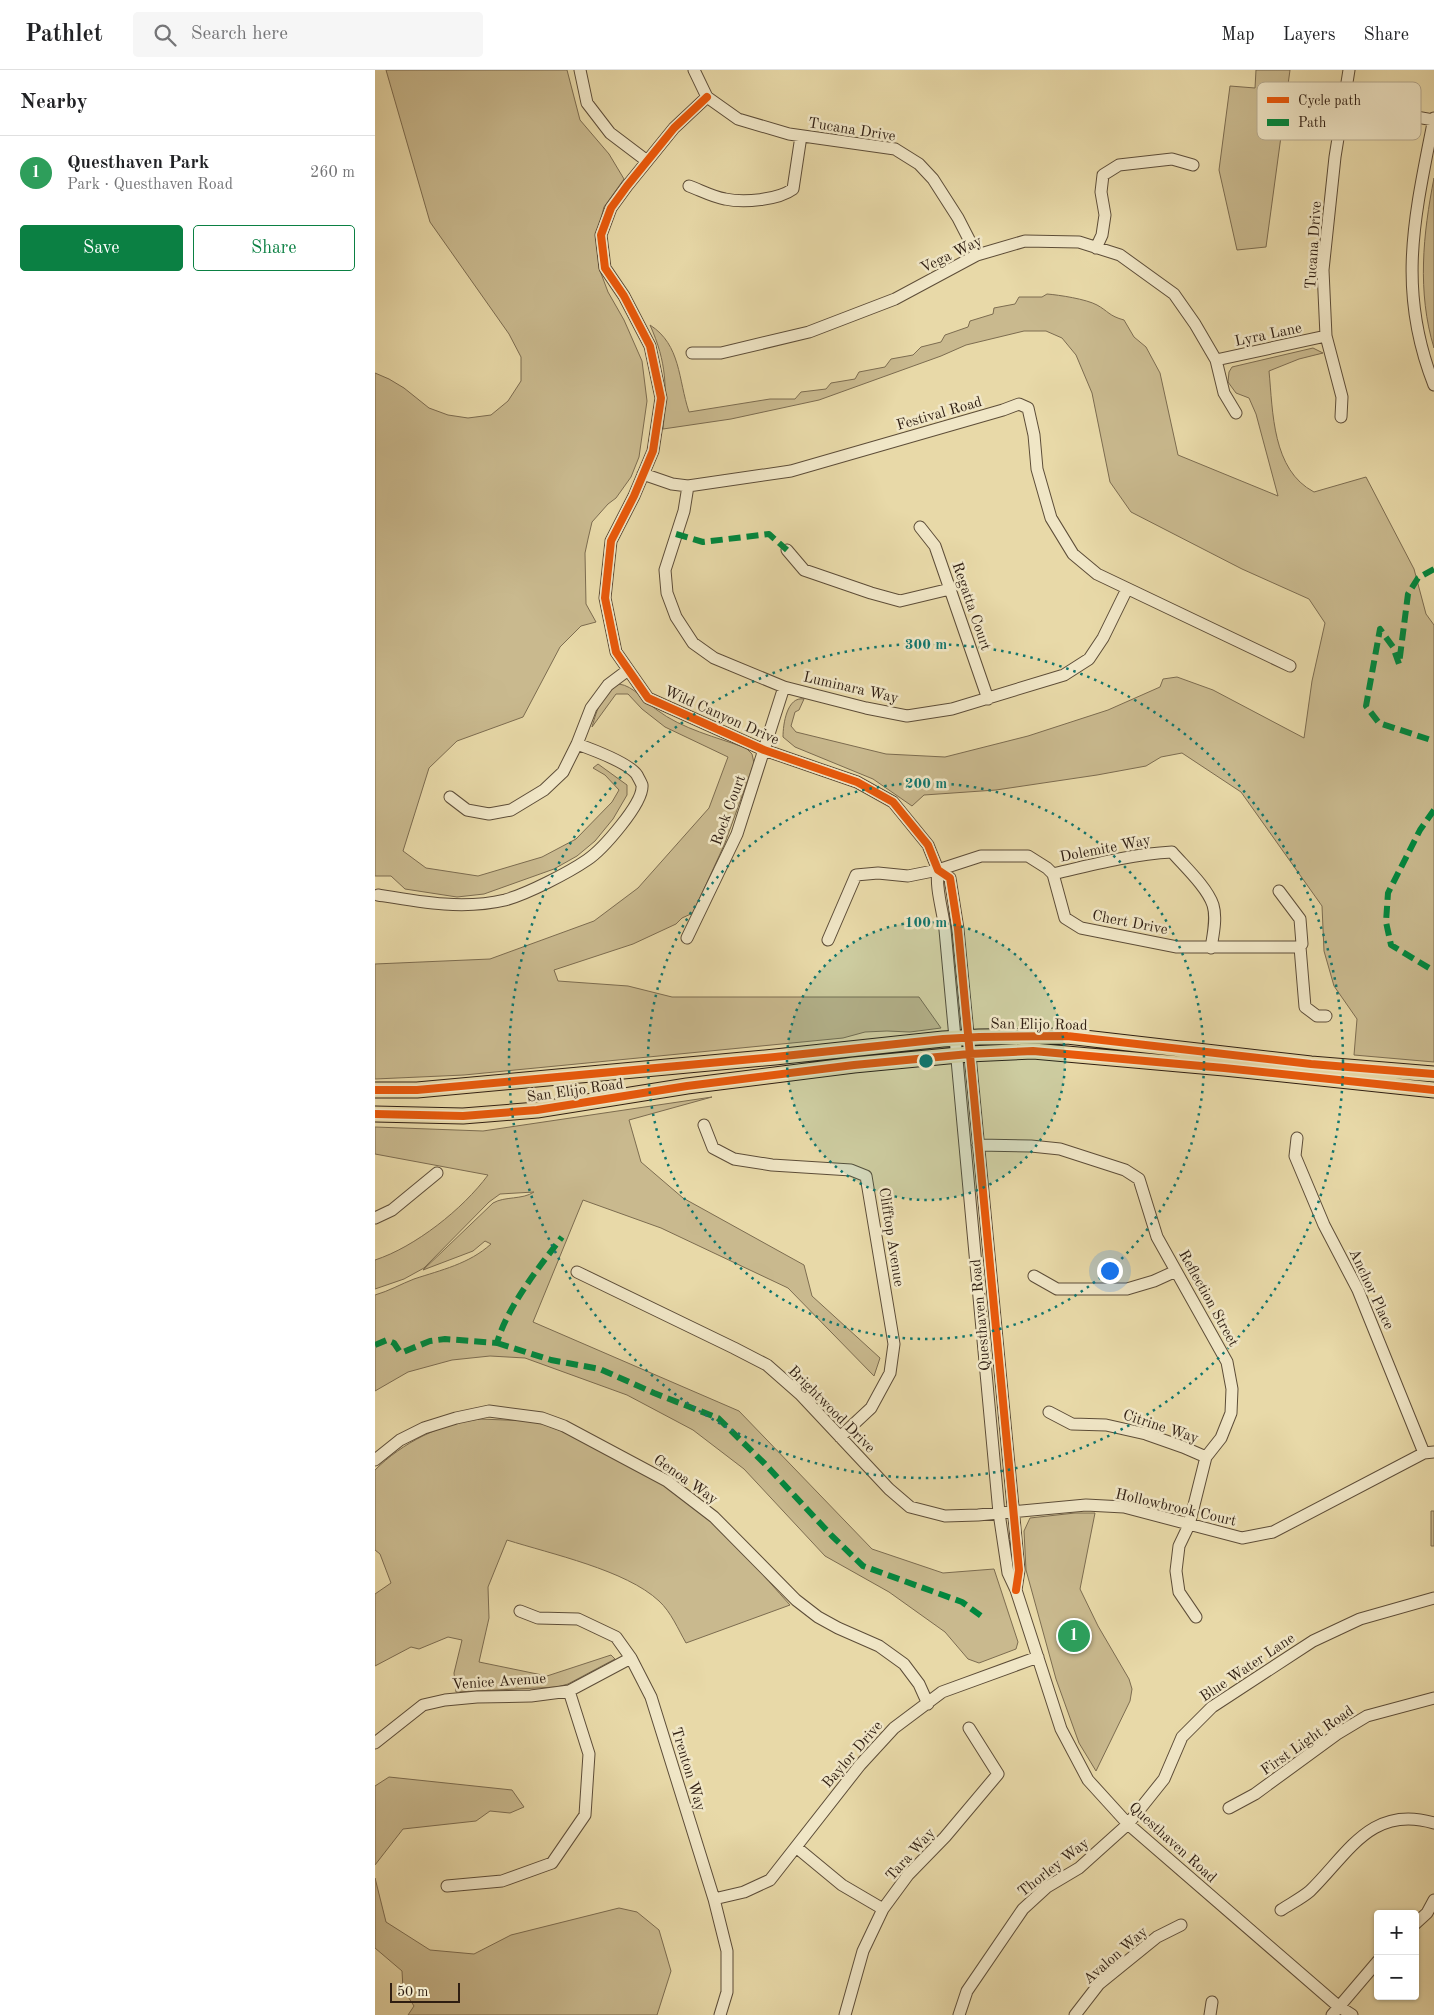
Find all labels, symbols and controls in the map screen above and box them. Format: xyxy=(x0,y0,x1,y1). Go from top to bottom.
search box xyxy=(133,12,483,57)
icon: search xyxy=(151,21,179,49)
text: Pathlet xyxy=(25,23,103,47)
text: Search here xyxy=(191,25,288,44)
text: Map xyxy=(1221,26,1255,44)
text: Layers xyxy=(1283,26,1335,44)
text: Share xyxy=(1363,26,1409,44)
legend xyxy=(1257,82,1421,140)
text: Nearby xyxy=(20,92,88,113)
text: Cycle path xyxy=(1298,94,1361,108)
street label: Tucana Drive xyxy=(807,116,897,145)
text: Path xyxy=(1298,116,1327,130)
text: Questhaven Park xyxy=(67,154,209,173)
text: 1 xyxy=(31,165,41,181)
text: 260 m xyxy=(310,165,355,181)
text: Park · Questhaven Road xyxy=(67,177,233,193)
street label: Tucana Drive xyxy=(1304,200,1325,290)
button: Save xyxy=(20,225,183,271)
button: Share xyxy=(193,225,355,271)
street label: Vega Way xyxy=(918,234,985,277)
street label: Lyra Lane xyxy=(1233,321,1303,350)
street label: Festival Road xyxy=(895,395,984,434)
street label: Regatta Court xyxy=(948,560,993,653)
text: 300 m xyxy=(905,638,947,653)
street label: Luminara Way xyxy=(802,670,900,707)
street label: Wild Canyon Drive xyxy=(662,684,781,748)
street label: Rock Court xyxy=(710,773,749,848)
text: 200 m xyxy=(905,777,947,792)
street label: Dolemite Way xyxy=(1059,833,1152,866)
street label: Chert Drive xyxy=(1091,909,1169,938)
text: 100 m xyxy=(905,916,947,931)
street label: San Elijo Road xyxy=(990,1017,1088,1034)
centre of rings xyxy=(917,1052,935,1070)
street label: San Elijo Road xyxy=(526,1077,625,1106)
street label: Clifftop Avenue xyxy=(875,1186,906,1288)
street label: Anchor Place xyxy=(1345,1247,1396,1332)
street label: Reflection Street xyxy=(1175,1248,1240,1350)
street label: Questhaven Road xyxy=(969,1258,994,1371)
your location xyxy=(1097,1258,1123,1284)
street label: Brightwood Drive xyxy=(785,1364,877,1456)
street label: Citrine Way xyxy=(1121,1408,1200,1447)
street label: Genoa Way xyxy=(650,1453,720,1508)
street label: Hollowbrook Court xyxy=(1114,1487,1238,1530)
pin: 1 xyxy=(1058,1617,1090,1655)
street label: Blue Water Lane xyxy=(1198,1631,1298,1705)
street label: Venice Avenue xyxy=(451,1672,547,1693)
street label: First Light Road xyxy=(1259,1704,1357,1779)
street label: Baylor Drive xyxy=(820,1719,886,1791)
street label: Trenton Way xyxy=(668,1726,707,1813)
street label: Questhaven Road xyxy=(1125,1800,1219,1886)
street label: Tara Way xyxy=(884,1826,938,1884)
street label: Thorley Way xyxy=(1016,1836,1092,1900)
map controls xyxy=(1374,1910,1419,2000)
button: + xyxy=(1374,1910,1419,1955)
street label: Avalon Way xyxy=(1081,1924,1151,1988)
button: − xyxy=(1374,1955,1419,2000)
scale bar xyxy=(390,1980,460,2003)
text: 50 m xyxy=(397,1985,428,1999)

